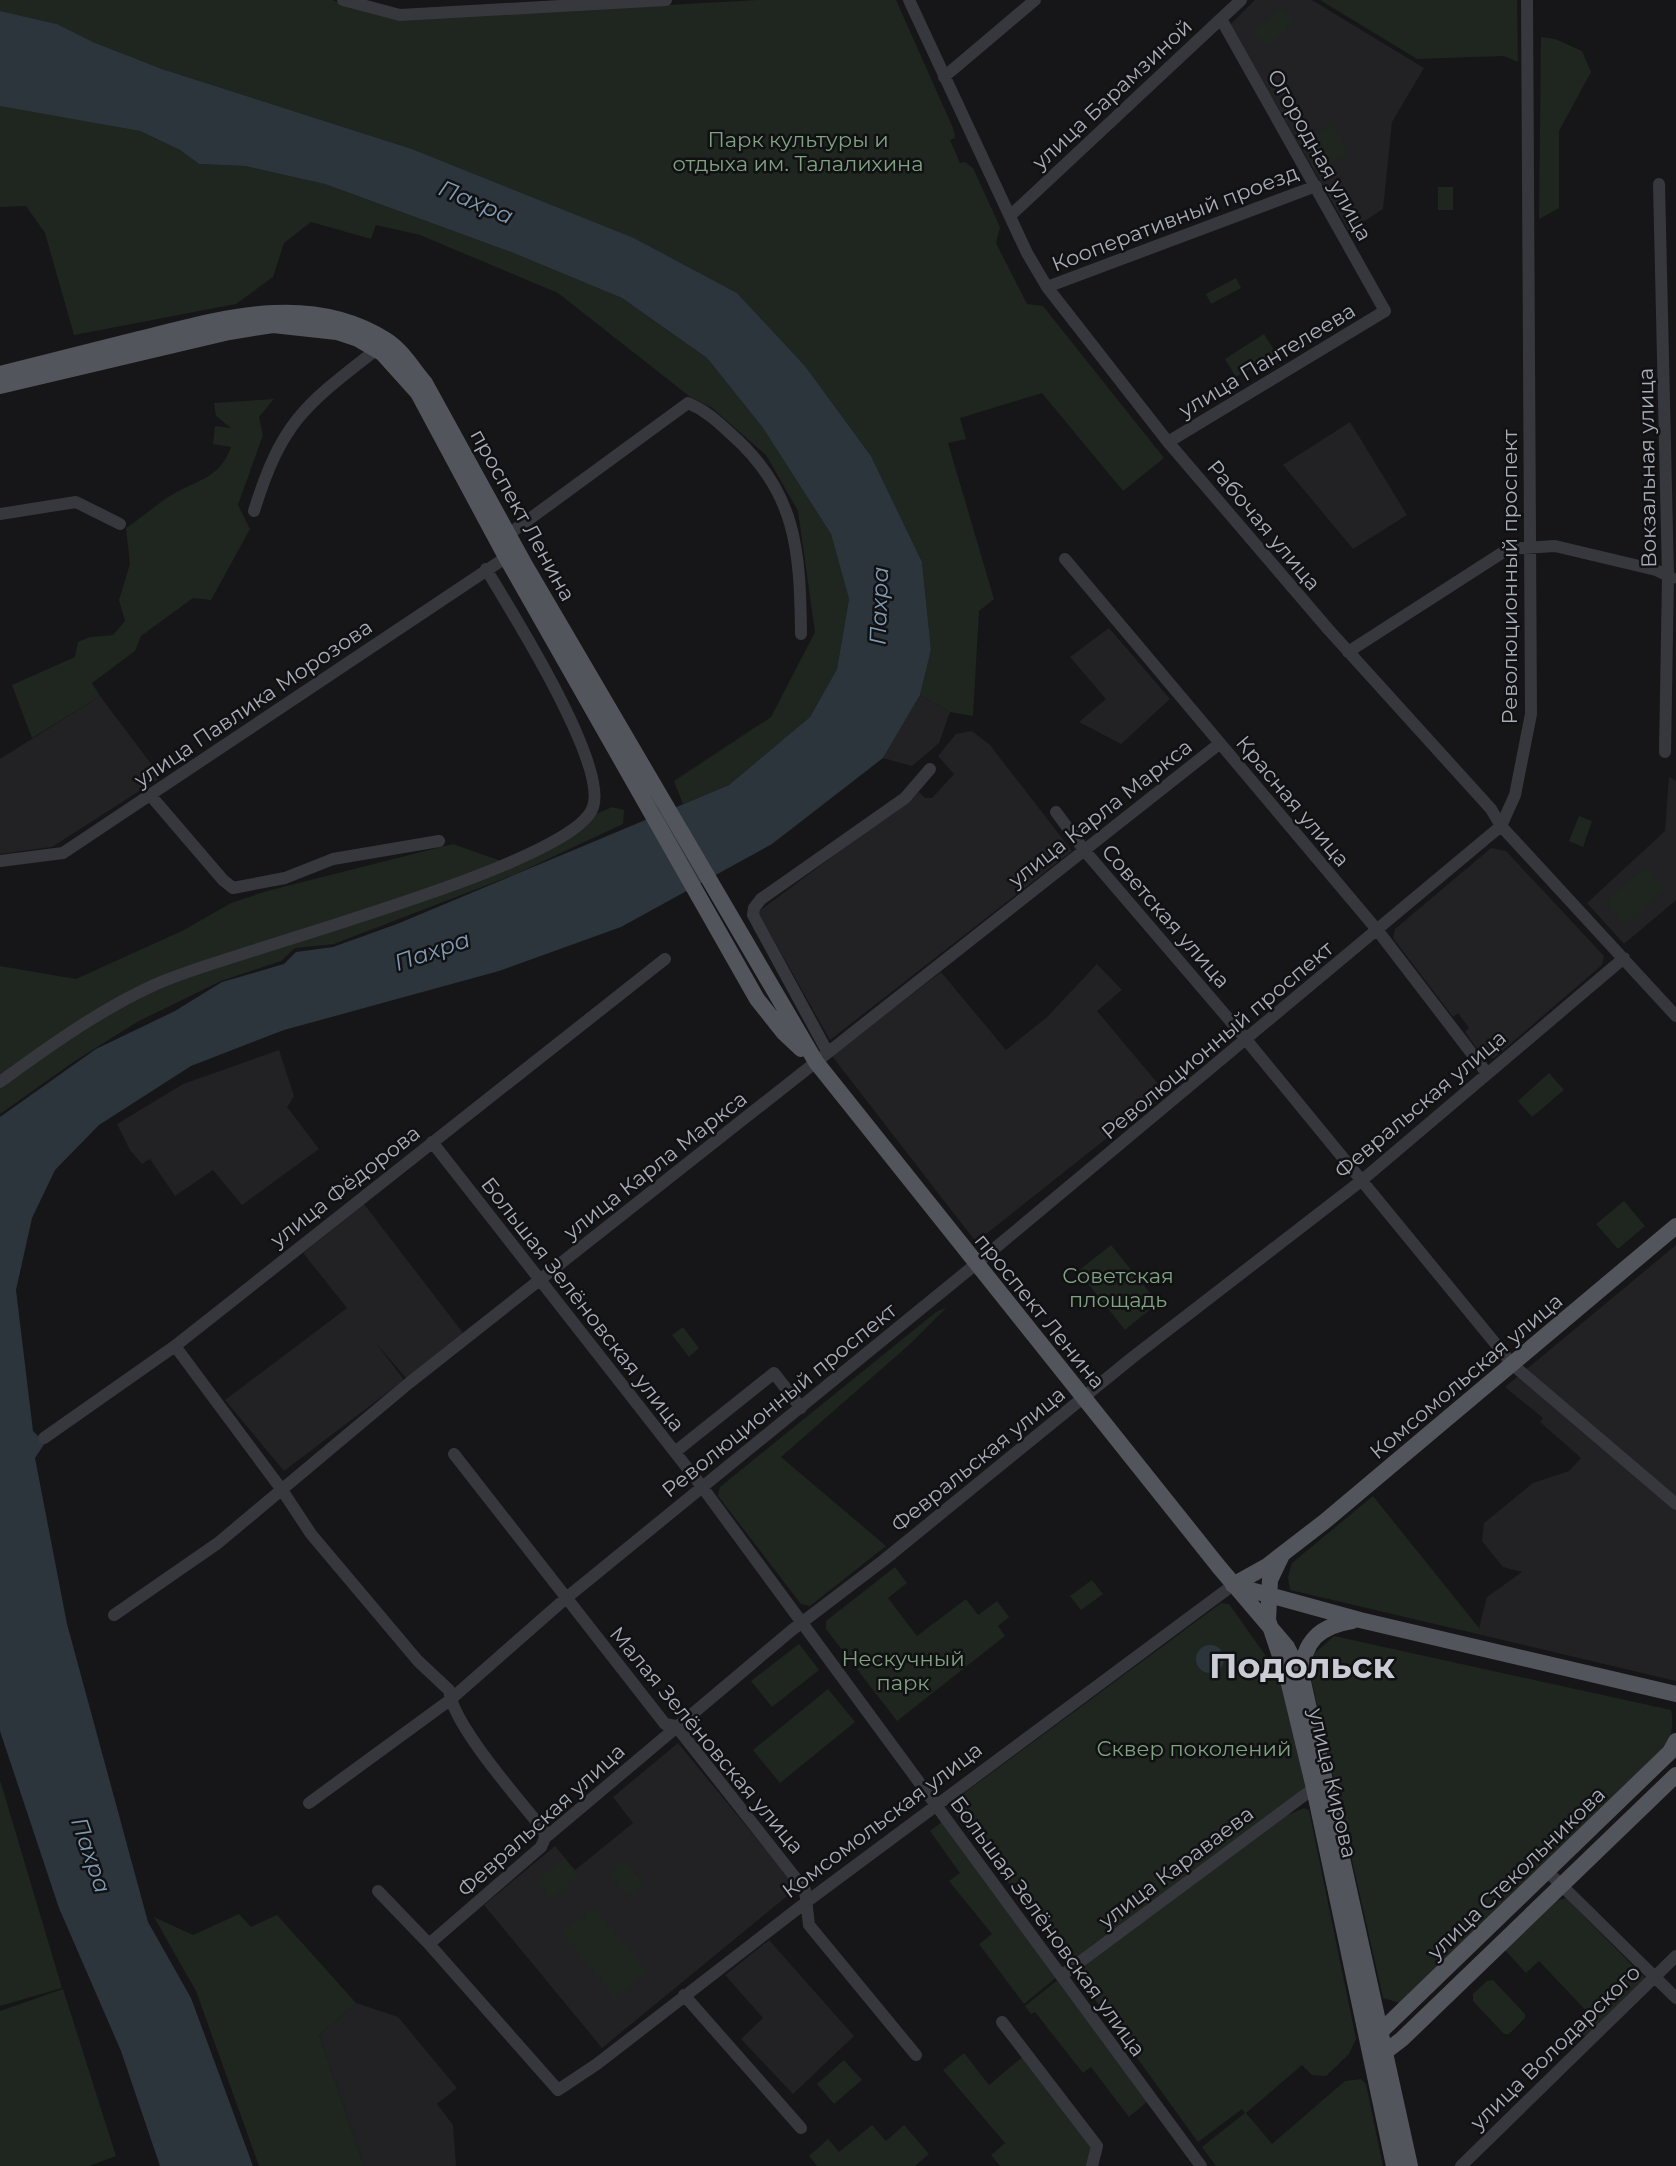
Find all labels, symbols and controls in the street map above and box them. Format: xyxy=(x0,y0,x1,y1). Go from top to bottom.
street label: улица Барамзиной xyxy=(1026,13,1197,175)
street label: Огородная улица xyxy=(1262,65,1378,245)
park label: Парк культуры и отдыха им. Талалихина xyxy=(672,127,924,176)
street label: Кооперативный проезд xyxy=(1048,159,1302,277)
water label: Пахра xyxy=(434,174,518,230)
street label: улица Пантелеева xyxy=(1173,297,1360,423)
street label: Вокзальная улица xyxy=(1633,368,1661,568)
street label: проспект Ленина xyxy=(465,425,581,605)
street label: Революционный проспект xyxy=(1497,430,1522,724)
street label: Рабочая улица xyxy=(1202,455,1326,595)
water label: Пахра xyxy=(864,566,894,646)
street label: улица Павлика Морозова xyxy=(128,614,377,793)
street label: Красная улица xyxy=(1231,730,1355,872)
street label: улица Карла Маркса xyxy=(1003,734,1197,893)
street label: Советская улица xyxy=(1097,839,1235,993)
water label: Пахра xyxy=(390,925,474,977)
street label: Революционный проспект xyxy=(1096,936,1338,1144)
street label: Февральская улица xyxy=(1329,1025,1511,1183)
street label: улица Карла Маркса xyxy=(558,1086,752,1245)
street label: улица Фёдорова xyxy=(264,1120,425,1253)
street label: Большая Зелёновская улица xyxy=(476,1172,690,1436)
street label: проспект Ленина xyxy=(970,1228,1110,1394)
park label: Советская площадь xyxy=(1062,1263,1174,1312)
street label: Комсомольская улица xyxy=(1365,1288,1567,1464)
street label: Революционный проспект xyxy=(657,1297,901,1502)
street label: Февральская улица xyxy=(886,1381,1070,1537)
street label: Малая Зелёновская улица xyxy=(605,1622,809,1858)
district label: Подольск xyxy=(1209,1644,1395,1687)
park label: Нескучный парк xyxy=(841,1646,965,1695)
street label: улица Кирова xyxy=(1303,1705,1362,1860)
park label: Сквер поколений xyxy=(1097,1736,1291,1761)
street label: Комсомольская улица xyxy=(777,1737,987,1903)
street label: Февральская улица xyxy=(452,1738,630,1902)
street label: улица Стекольникова xyxy=(1421,1782,1610,1965)
street label: Большая Зелёновская улица xyxy=(945,1791,1151,2061)
street label: улица Караваева xyxy=(1093,1801,1258,1934)
water label: Пахра xyxy=(65,1813,117,1897)
street label: улица Володарского xyxy=(1464,1959,1645,2135)

